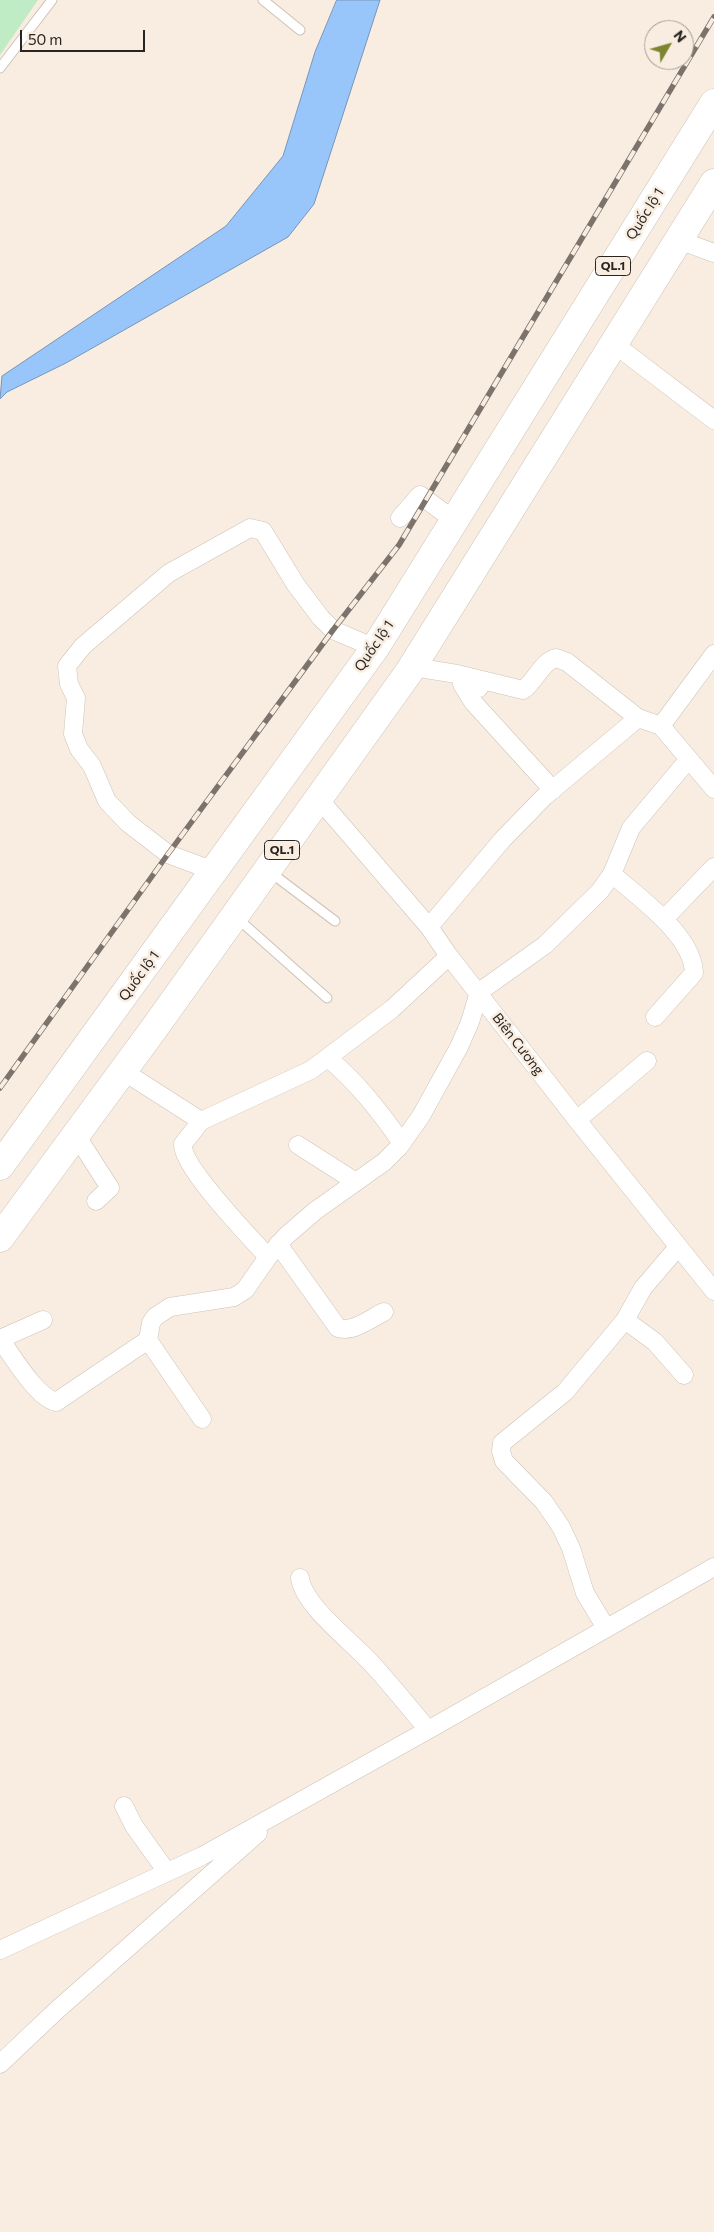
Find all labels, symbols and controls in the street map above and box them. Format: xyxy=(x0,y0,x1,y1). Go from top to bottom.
scale bar xyxy=(22,20,148,52)
north arrow xyxy=(644,20,694,70)
text: N xyxy=(670,27,690,45)
text: 50 m xyxy=(28,30,62,48)
street label: Quốc lộ 1 xyxy=(623,185,667,243)
road number: QL.1 xyxy=(596,256,630,276)
street label: Quốc lộ 1 xyxy=(351,617,397,675)
road number: QL.1 xyxy=(264,840,300,860)
street label: Quốc lộ 1 xyxy=(115,948,163,1004)
street label: Biên Cương xyxy=(489,1010,547,1078)

